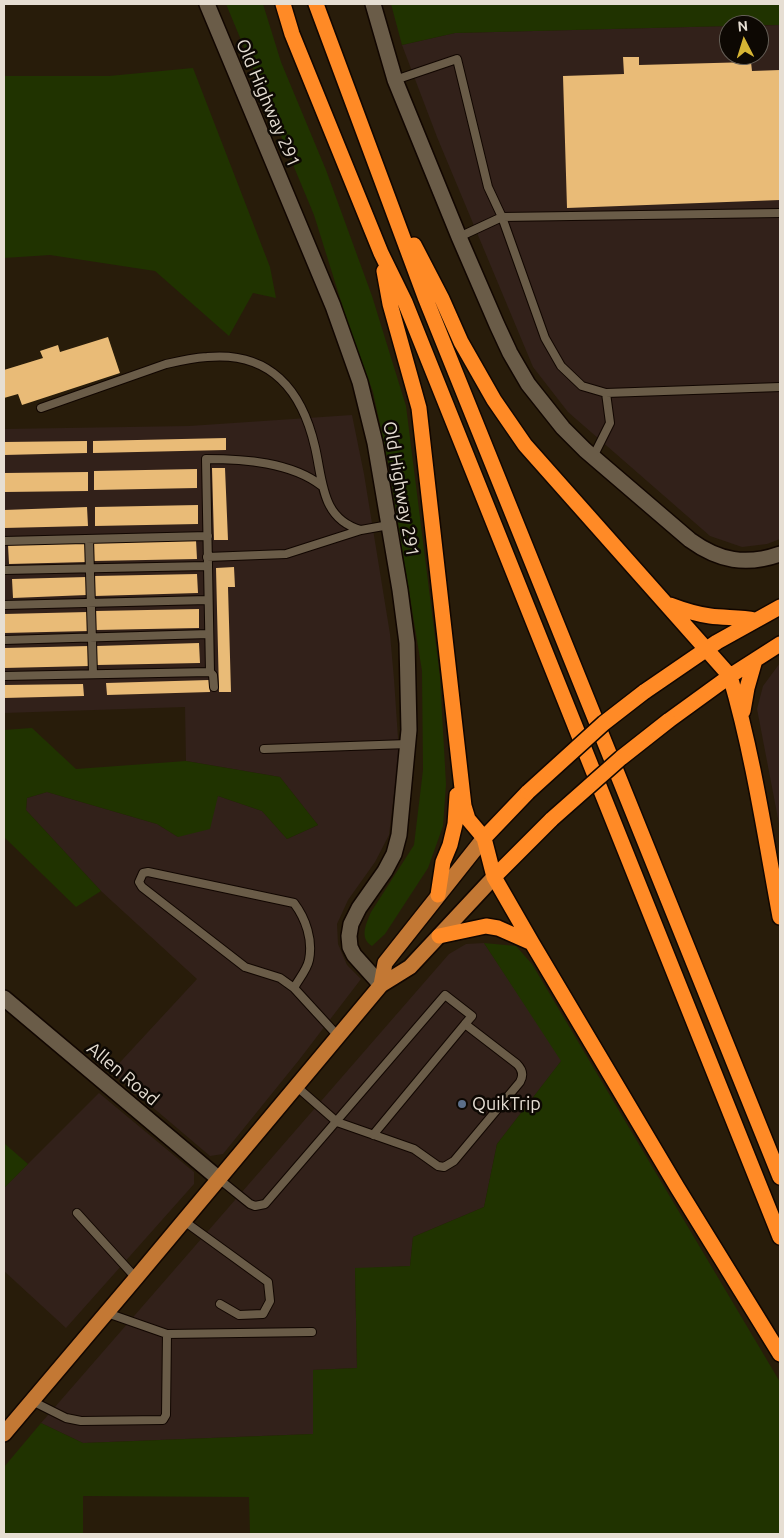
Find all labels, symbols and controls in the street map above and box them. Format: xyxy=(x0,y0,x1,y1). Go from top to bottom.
north arrow xyxy=(719,15,769,65)
text: N xyxy=(737,18,749,34)
street label: Old Highway 291 xyxy=(231,36,305,170)
street label: Old Highway 291 xyxy=(378,420,424,558)
street label: Allen Road xyxy=(83,1038,163,1110)
place label: QuikTrip xyxy=(472,1093,541,1115)
marker: QuikTrip xyxy=(456,1098,468,1110)

